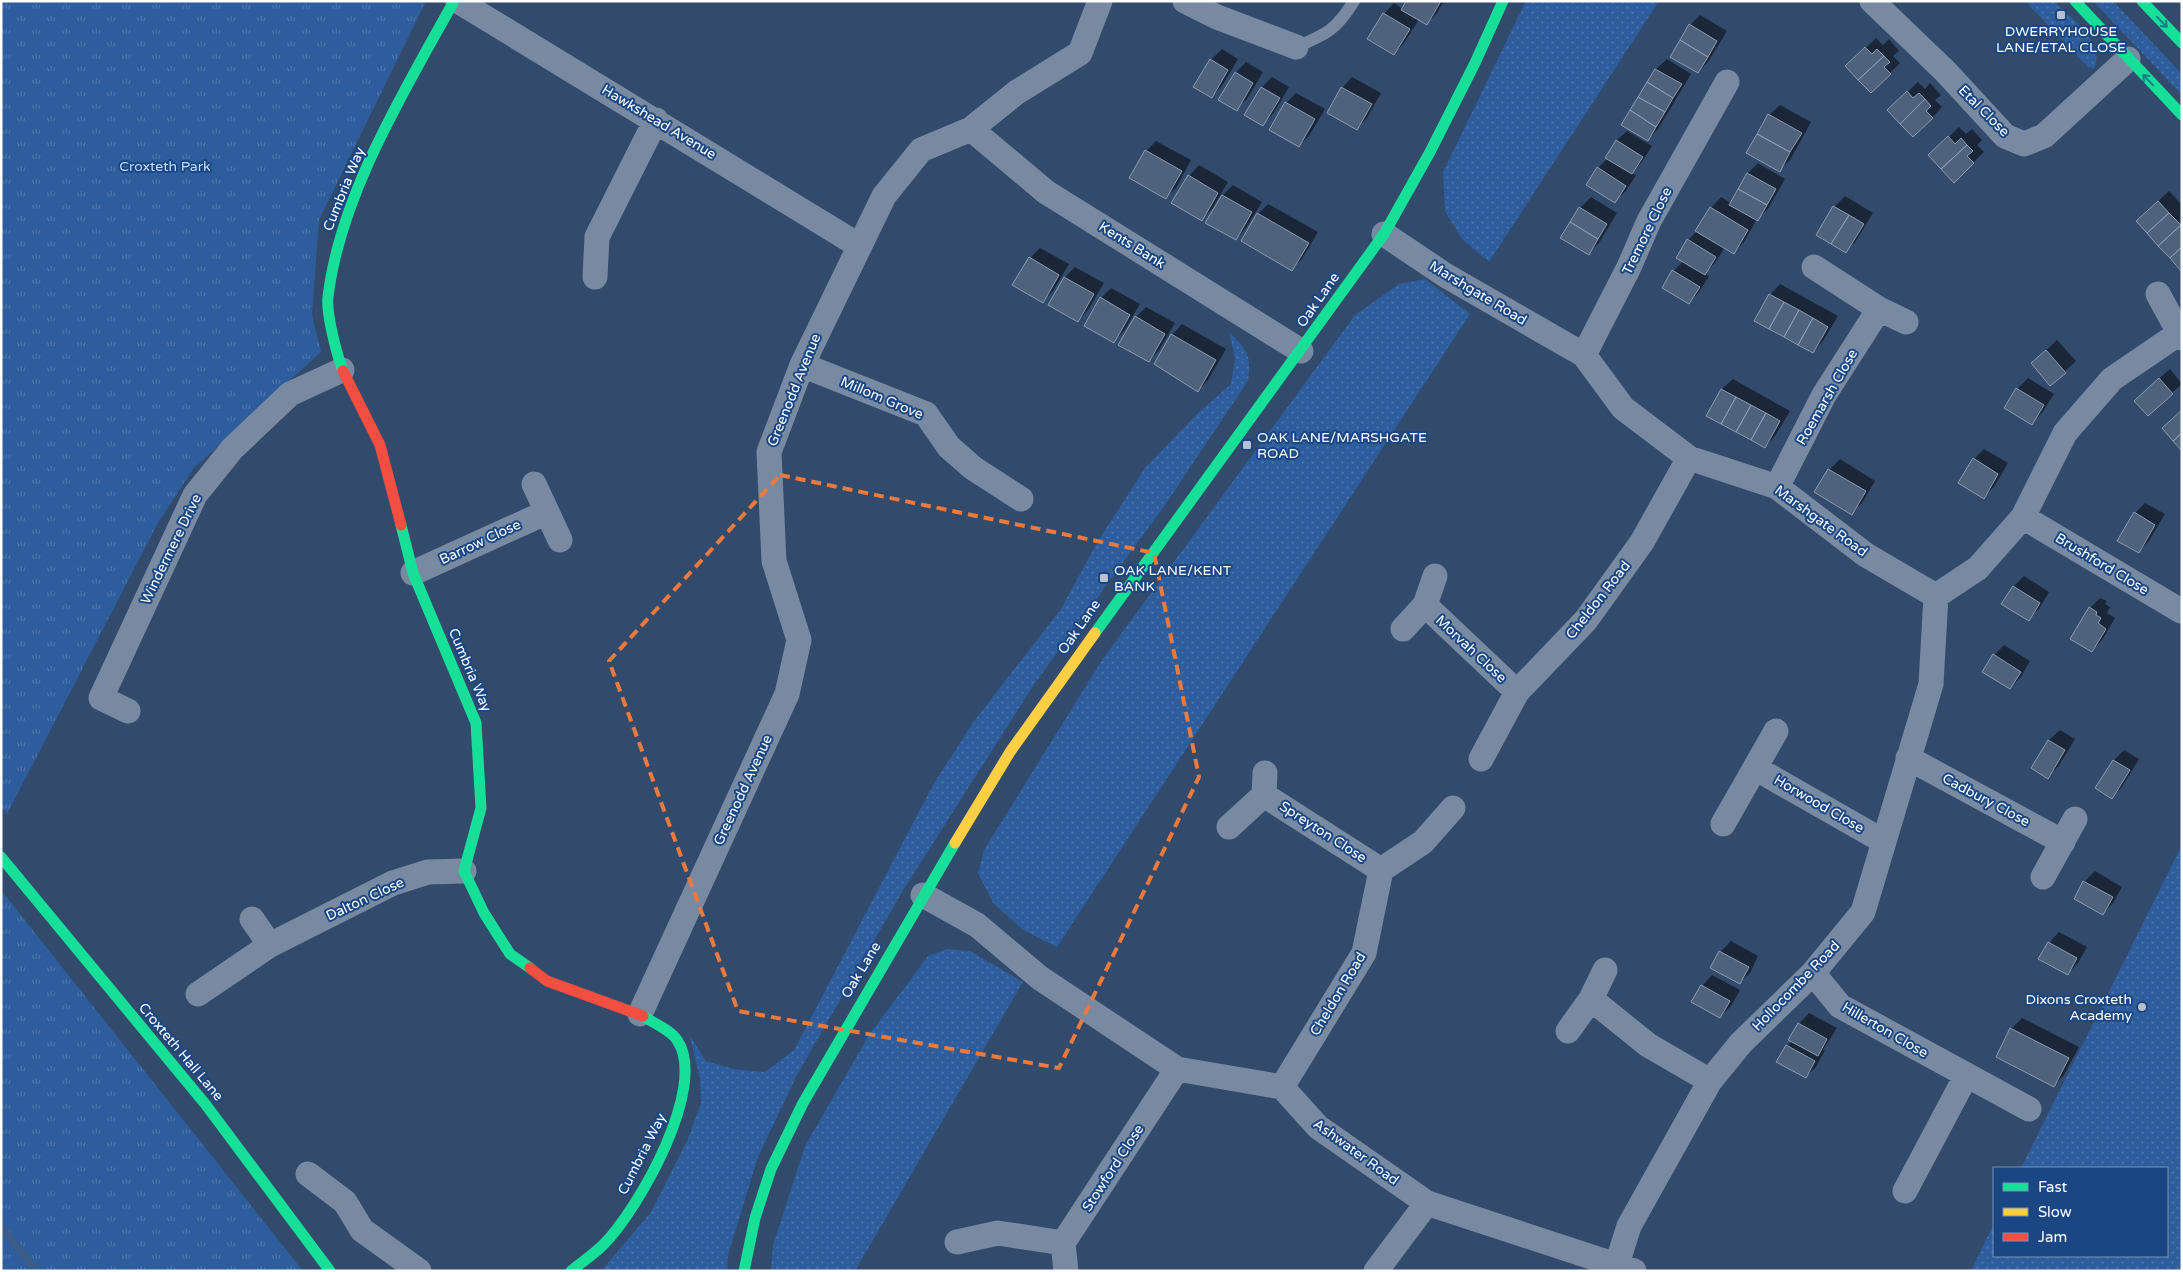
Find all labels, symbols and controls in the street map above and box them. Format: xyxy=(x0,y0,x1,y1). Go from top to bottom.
marker: DWERRYHOUSE LANE/ETAL CLOSE xyxy=(2055,9,2067,21)
one-way arrow xyxy=(2156,16,2168,28)
place label: DWERRYHOUSE LANE/ETAL CLOSE xyxy=(1996,23,2126,56)
one-way arrow xyxy=(2142,74,2154,86)
street label: Hawkshead Avenue xyxy=(599,81,719,163)
street label: Etal Close xyxy=(1955,82,2013,140)
street label: Cumbria Way xyxy=(319,144,369,233)
park label: Croxteth Park xyxy=(119,158,211,175)
street label: Tremore Close xyxy=(1618,184,1676,278)
street label: Kents Bank xyxy=(1096,218,1169,272)
street label: Marshgate Road xyxy=(1426,257,1530,329)
street label: Oak Lane xyxy=(1293,269,1343,331)
street label: Greenodd Avenue xyxy=(764,331,824,449)
street label: Roemarsh Close xyxy=(1793,346,1861,448)
street label: Millom Grove xyxy=(838,373,926,423)
place label: OAK LANE/MARSHGATE ROAD xyxy=(1257,429,1427,462)
marker: OAK LANE/MARSHGATE ROAD xyxy=(1241,439,1253,451)
street label: Marshgate Road xyxy=(1771,482,1871,560)
street label: Windermere Drive xyxy=(137,491,205,607)
street label: Barrow Close xyxy=(437,516,523,568)
street label: Brushford Close xyxy=(2052,529,2152,599)
street label: Cheldon Road xyxy=(1562,558,1634,642)
place label: OAK LANE/KENT BANK xyxy=(1114,562,1232,595)
marker: OAK LANE/KENT BANK xyxy=(1098,572,1110,584)
street label: Oak Lane xyxy=(1054,596,1104,658)
street label: Morvah Close xyxy=(1432,612,1510,686)
street label: Cumbria Way xyxy=(445,626,495,715)
street label: Greenodd Avenue xyxy=(710,732,776,848)
street label: Cadbury Close xyxy=(1939,770,2033,830)
street label: Horwood Close xyxy=(1771,771,1867,837)
street label: Spreyton Close xyxy=(1276,798,1370,867)
street label: Dalton Close xyxy=(323,874,407,924)
street label: Hollocombe Road xyxy=(1749,937,1843,1035)
street label: Oak Lane xyxy=(838,939,884,1001)
street label: Cheldon Road xyxy=(1306,949,1370,1039)
place label: Dixons Croxteth Academy xyxy=(2026,991,2132,1024)
street label: Croxteth Hall Lane xyxy=(135,999,227,1105)
street label: Hillerton Close xyxy=(1839,999,1931,1062)
marker: Dixons Croxteth Academy xyxy=(2136,1001,2148,1013)
street label: Cumbria Way xyxy=(614,1110,670,1198)
street label: Ashwater Road xyxy=(1310,1115,1402,1189)
street label: Stowford Close xyxy=(1078,1121,1148,1215)
legend xyxy=(1993,1167,2168,1257)
text: Fast xyxy=(2038,1178,2068,1196)
text: Slow xyxy=(2038,1203,2072,1221)
text: Jam xyxy=(2038,1228,2067,1246)

